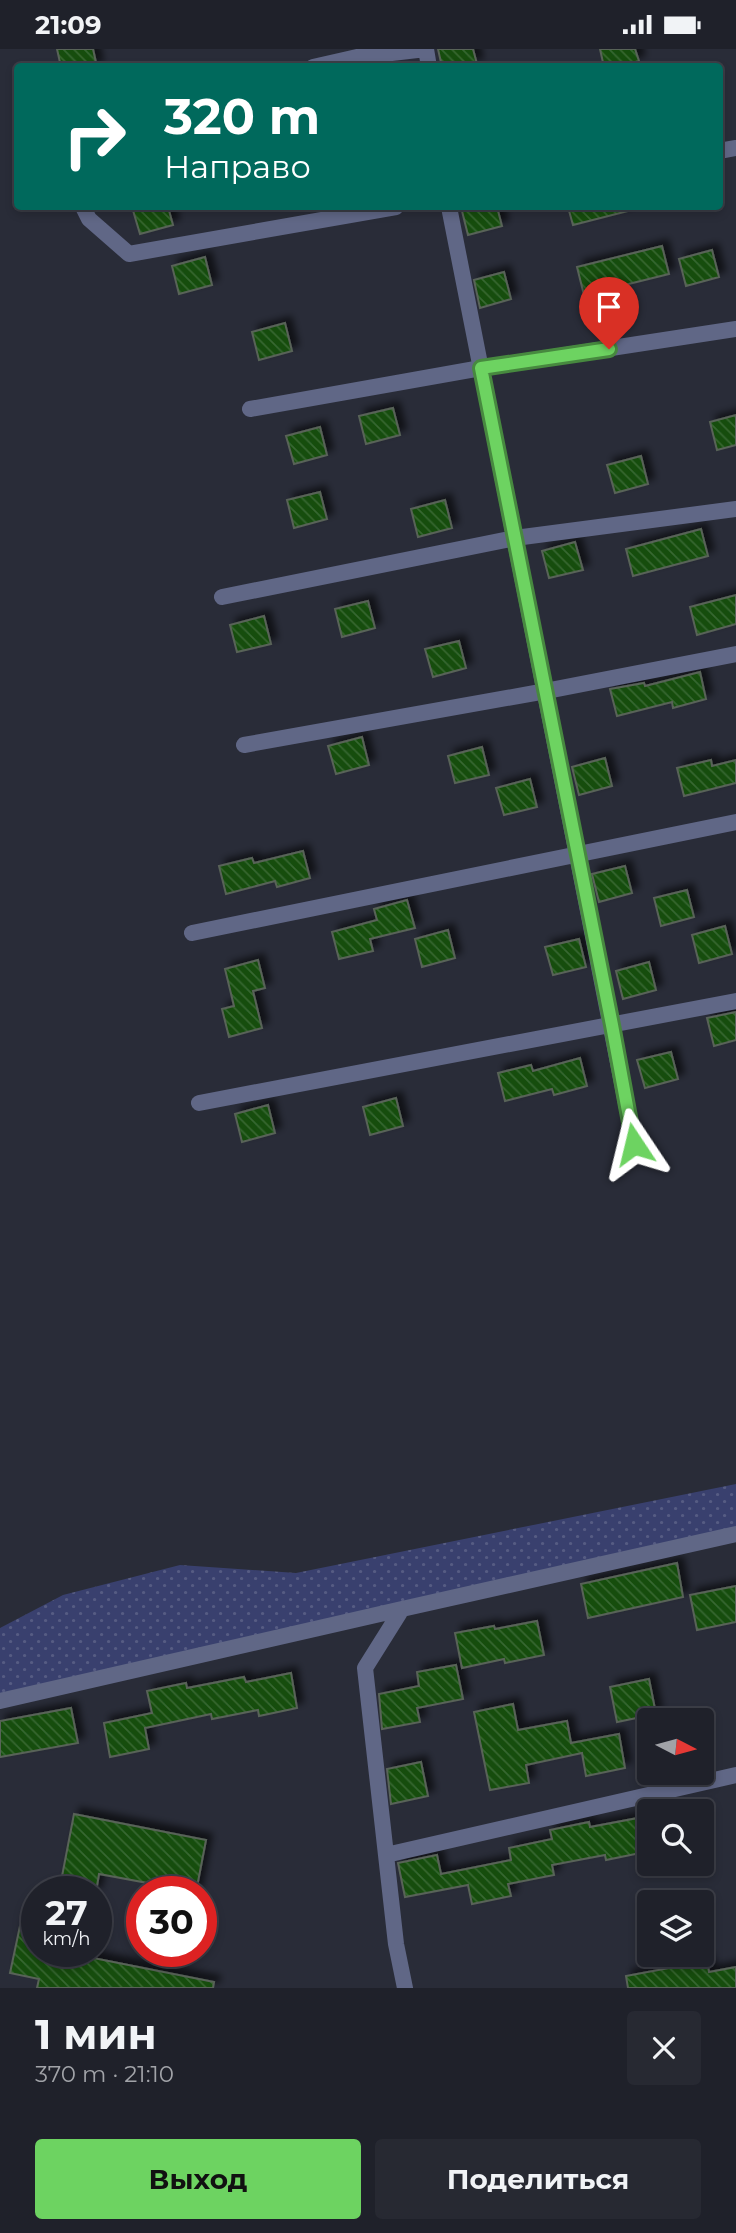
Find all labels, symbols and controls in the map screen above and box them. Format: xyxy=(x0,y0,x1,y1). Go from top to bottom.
text: 21:09 xyxy=(35,9,102,41)
text: 320 m xyxy=(164,87,320,146)
icon: right xyxy=(49,91,140,182)
text: Направо xyxy=(164,147,311,186)
pin xyxy=(579,277,639,349)
icon: arrive xyxy=(590,288,628,326)
position arrow xyxy=(597,1107,671,1181)
north arrow xyxy=(637,1708,714,1785)
map controls xyxy=(637,1708,714,1967)
button: search xyxy=(637,1799,714,1876)
speed limit sign: 30 xyxy=(126,1876,217,1967)
button: layers xyxy=(637,1890,714,1967)
text: 27 xyxy=(45,1891,88,1934)
text: km/h xyxy=(42,1928,91,1950)
text: 1 мин xyxy=(35,2008,157,2060)
button: close xyxy=(627,2011,701,2085)
text: 370 m · 21:10 xyxy=(35,2060,174,2088)
button: Выход xyxy=(35,2139,361,2219)
button: Поделиться xyxy=(375,2139,701,2219)

